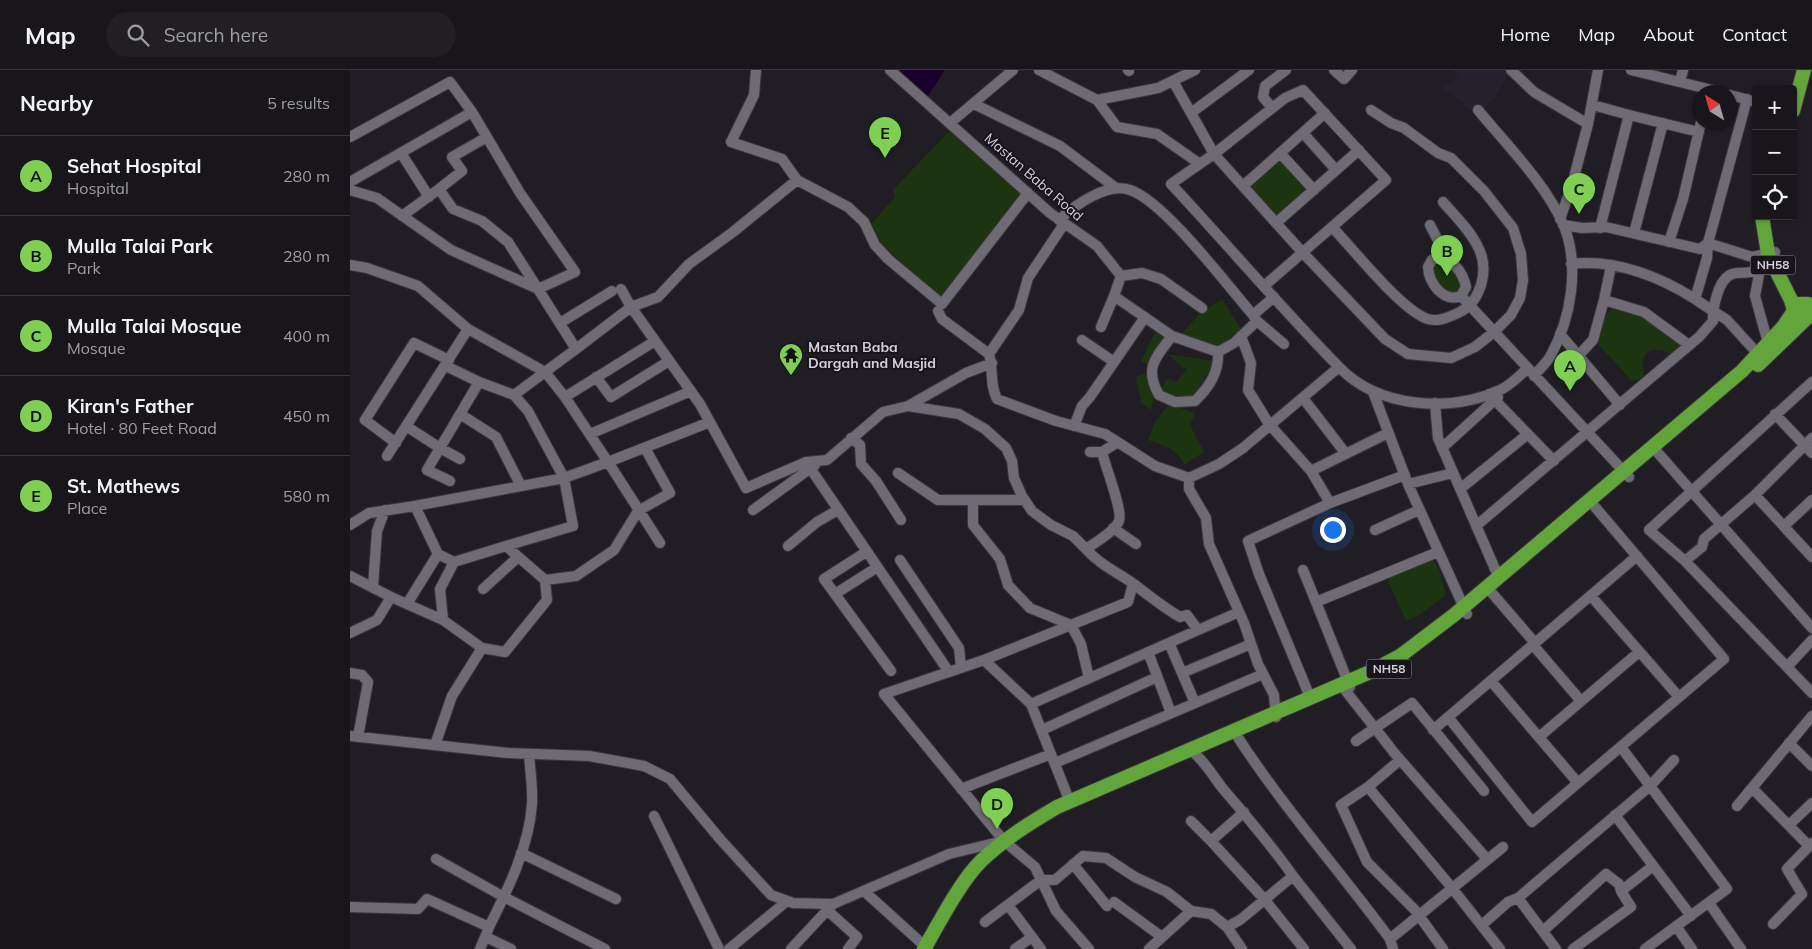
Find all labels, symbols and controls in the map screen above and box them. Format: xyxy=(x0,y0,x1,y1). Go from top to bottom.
search box xyxy=(106,12,456,57)
text: Map xyxy=(25,20,76,50)
icon: search xyxy=(124,21,152,49)
text: Search here xyxy=(164,23,268,47)
text: Home xyxy=(1500,23,1550,46)
text: Map xyxy=(1578,23,1615,46)
text: About xyxy=(1643,23,1694,46)
text: Contact xyxy=(1722,23,1787,46)
north arrow xyxy=(1692,85,1737,130)
map controls xyxy=(1752,85,1797,220)
button: + xyxy=(1752,85,1797,130)
text: Nearby xyxy=(20,90,93,116)
text: 5 results xyxy=(267,93,330,113)
pin: E xyxy=(869,117,901,158)
street label: Mastan Baba Road xyxy=(981,129,1087,225)
button: − xyxy=(1752,130,1797,175)
text: Sehat Hospital xyxy=(67,154,201,178)
text: A xyxy=(30,166,42,186)
text: 280 m xyxy=(283,166,330,186)
pin: C xyxy=(1563,173,1595,214)
button: locate xyxy=(1752,175,1797,220)
text: Hospital xyxy=(67,178,129,198)
text: Mulla Talai Park xyxy=(67,234,213,258)
pin: B xyxy=(1431,235,1463,276)
text: B xyxy=(30,246,42,266)
text: 280 m xyxy=(283,246,330,266)
road number: NH58 xyxy=(1750,256,1796,274)
text: Park xyxy=(67,258,101,278)
text: Mulla Talai Mosque xyxy=(67,314,242,338)
text: C xyxy=(31,326,41,346)
text: 400 m xyxy=(283,326,330,346)
text: Mosque xyxy=(67,338,125,358)
place label: Mastan Baba Dargah and Masjid xyxy=(808,338,936,372)
temple icon: Mastan Baba Dargah and Masjid xyxy=(778,342,804,376)
pin: A xyxy=(1554,350,1586,391)
text: Kiran's Father xyxy=(67,394,193,418)
text: D xyxy=(30,406,42,426)
text: 450 m xyxy=(283,406,330,426)
text: Hotel · 80 Feet Road xyxy=(67,418,217,438)
text: St. Mathews xyxy=(67,474,180,498)
text: E xyxy=(31,486,41,506)
text: 580 m xyxy=(283,486,330,506)
text: Place xyxy=(67,498,107,518)
your location xyxy=(1320,517,1346,543)
road number: NH58 xyxy=(1366,660,1412,678)
pin: D xyxy=(981,788,1013,829)

